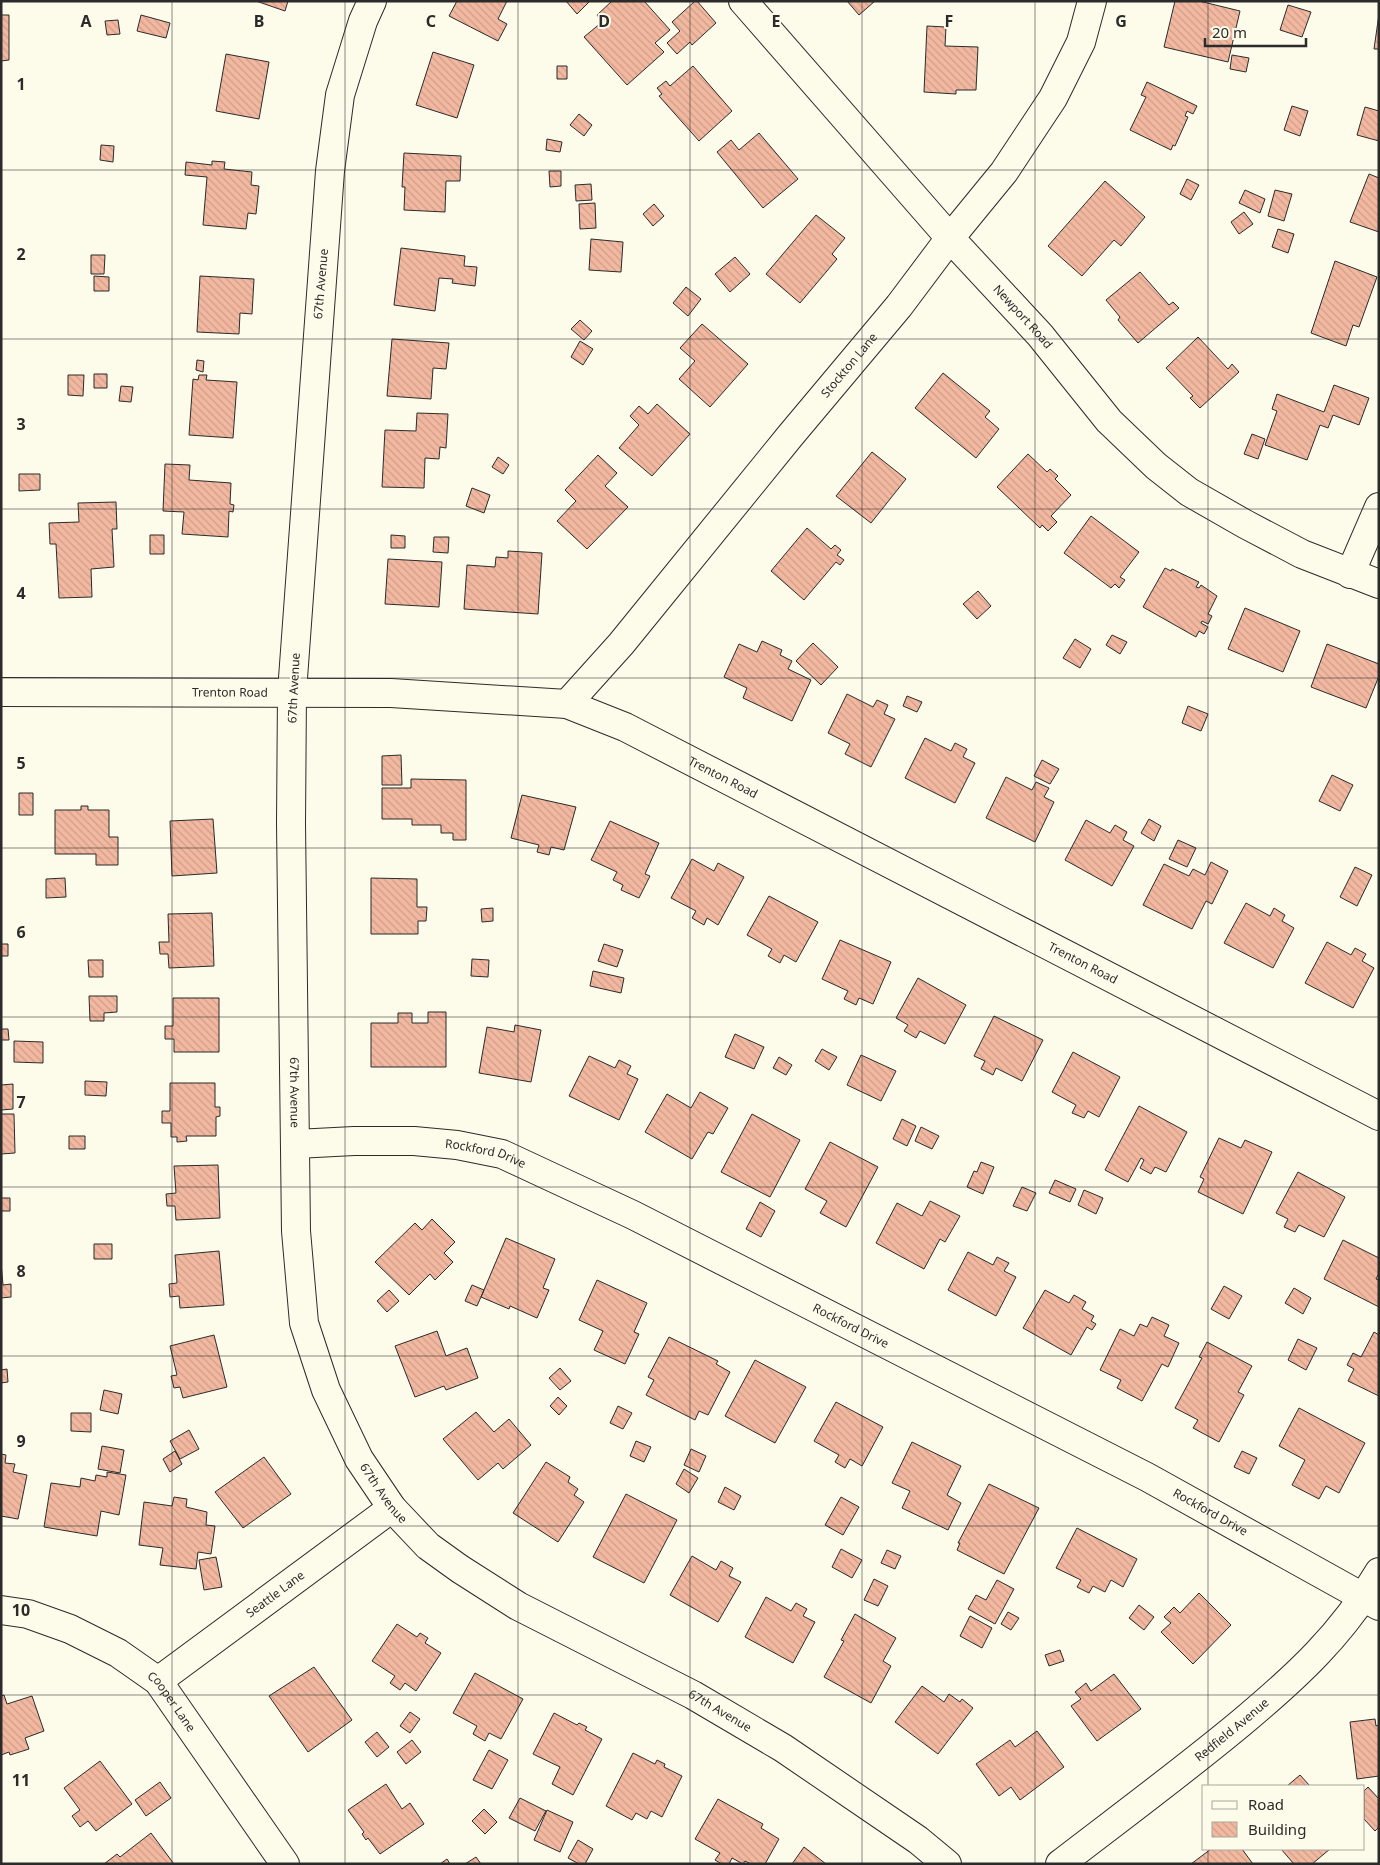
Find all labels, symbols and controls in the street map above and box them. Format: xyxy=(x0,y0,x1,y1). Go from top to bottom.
text: A xyxy=(80,10,92,32)
text: B xyxy=(254,10,264,32)
text: C xyxy=(426,10,436,32)
text: D xyxy=(598,10,610,32)
text: E xyxy=(772,10,781,32)
text: F xyxy=(945,10,953,32)
text: G xyxy=(1115,10,1127,32)
scale bar xyxy=(1205,15,1306,47)
text: 20 m xyxy=(1212,22,1247,42)
text: 1 xyxy=(16,73,26,95)
text: 2 xyxy=(16,243,26,265)
street label: 67th Avenue xyxy=(309,248,332,320)
street label: Newport Road xyxy=(990,281,1057,352)
street label: Stockton Lane xyxy=(817,329,881,401)
text: 3 xyxy=(16,413,26,435)
text: 4 xyxy=(16,582,26,604)
street label: 67th Avenue xyxy=(283,652,304,724)
street label: Trenton Road xyxy=(192,683,268,701)
text: 5 xyxy=(16,752,26,774)
street label: Trenton Road xyxy=(686,752,761,802)
text: 6 xyxy=(16,921,26,943)
street label: Trenton Road xyxy=(1045,938,1121,988)
street label: 67th Avenue xyxy=(286,1057,304,1128)
text: 7 xyxy=(16,1091,26,1113)
street label: Rockford Drive xyxy=(444,1135,529,1172)
text: 8 xyxy=(16,1260,26,1282)
street label: Rockford Drive xyxy=(810,1299,892,1352)
text: 9 xyxy=(16,1430,26,1452)
street label: 67th Avenue xyxy=(356,1460,411,1527)
street label: Rockford Drive xyxy=(1170,1484,1251,1540)
street label: Seattle Lane xyxy=(242,1566,308,1621)
text: 10 xyxy=(12,1599,30,1621)
street label: Cooper Lane xyxy=(144,1667,200,1735)
street label: 67th Avenue xyxy=(686,1685,755,1736)
street label: Redfield Avenue xyxy=(1191,1694,1273,1765)
text: 11 xyxy=(12,1769,30,1791)
legend xyxy=(1202,1785,1365,1850)
text: Road xyxy=(1248,1794,1284,1814)
text: Building xyxy=(1248,1819,1306,1839)

